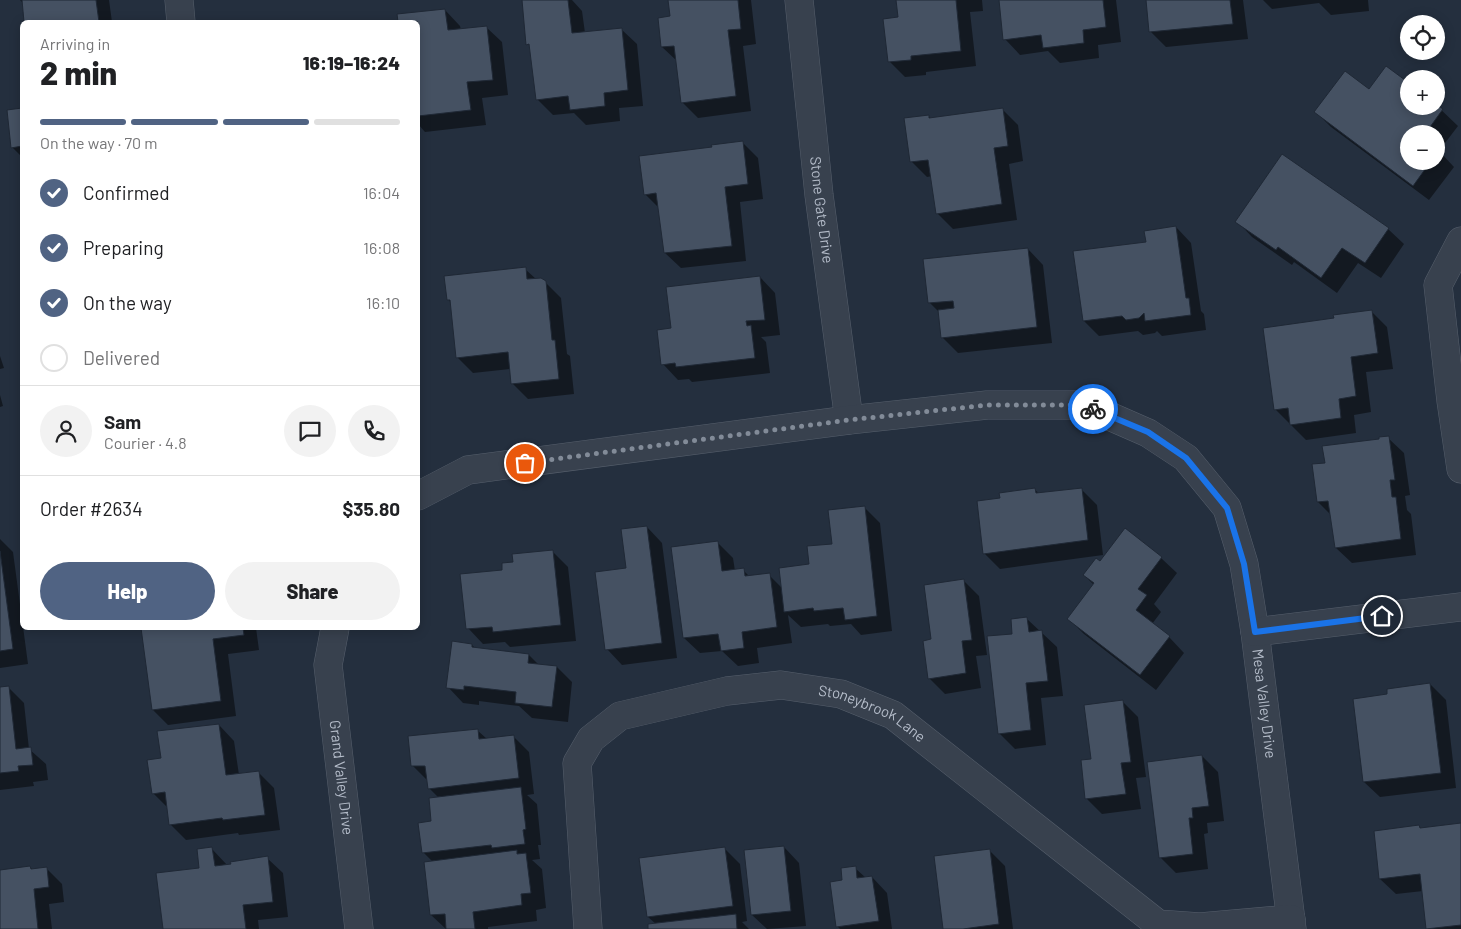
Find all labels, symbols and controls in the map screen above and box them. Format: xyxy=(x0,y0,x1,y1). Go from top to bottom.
map controls xyxy=(1400,15,1445,170)
button: locate xyxy=(1400,15,1445,60)
text: Arriving in xyxy=(40,34,110,53)
text: 16:19–16:24 xyxy=(303,51,400,74)
text: 2 min xyxy=(40,53,117,91)
button: + xyxy=(1400,70,1445,115)
button: − xyxy=(1400,125,1445,170)
text: On the way · 70 m xyxy=(40,133,157,152)
street label: Stone Gate Drive xyxy=(807,155,838,264)
icon: check xyxy=(40,179,68,207)
text: Confirmed xyxy=(83,181,170,204)
text: 16:04 xyxy=(363,183,400,202)
icon: check xyxy=(40,234,68,262)
text: Preparing xyxy=(83,236,164,259)
text: 16:08 xyxy=(363,238,400,257)
icon: check xyxy=(40,289,68,317)
text: On the way xyxy=(83,291,172,314)
text: 16:10 xyxy=(366,293,400,312)
text: Delivered xyxy=(83,346,160,369)
courier xyxy=(1068,384,1118,434)
icon: bike xyxy=(1079,395,1107,423)
button: person xyxy=(40,405,92,457)
button: chat xyxy=(284,405,336,457)
button: phone xyxy=(348,405,400,457)
text: Sam xyxy=(104,410,141,433)
text: Courier · 4.8 xyxy=(104,433,187,452)
pin xyxy=(504,442,546,484)
icon: bag xyxy=(511,449,539,477)
text: Order #2634 xyxy=(40,497,143,520)
text: $35.80 xyxy=(342,497,400,520)
button: Help xyxy=(40,562,215,620)
button: Share xyxy=(225,562,400,620)
pin xyxy=(1361,595,1403,637)
icon: home xyxy=(1368,602,1396,630)
street label: Mesa Valley Drive xyxy=(1249,648,1281,759)
street label: Stoneybrook Lane xyxy=(817,681,930,745)
street label: Grand Valley Drive xyxy=(327,719,358,836)

